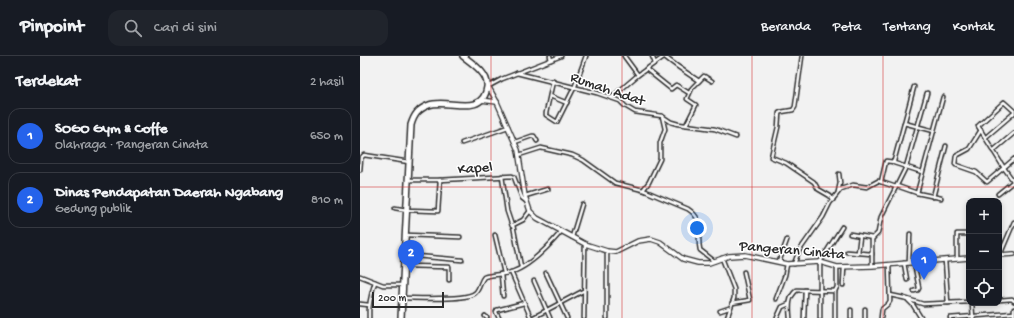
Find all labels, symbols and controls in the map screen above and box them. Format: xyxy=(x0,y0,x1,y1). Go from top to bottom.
search box xyxy=(108,10,388,46)
text: Pinpoint xyxy=(20,16,84,39)
icon: search xyxy=(122,17,144,39)
text: Cari di sini xyxy=(154,19,217,37)
text: Beranda xyxy=(761,19,811,36)
text: Peta xyxy=(833,19,861,36)
text: Tentang xyxy=(883,19,931,36)
text: Kontak xyxy=(953,19,994,36)
street label: Rumah Adat xyxy=(568,69,649,112)
text: Terdekat xyxy=(16,72,80,92)
text: 2 hasil xyxy=(310,75,344,90)
text: SOGO Gym & Coffe xyxy=(55,120,167,138)
text: 1 xyxy=(27,129,33,144)
text: 650 m xyxy=(310,129,343,144)
text: Olahraga · Pangeran Cinata xyxy=(55,138,208,153)
street label: Kapel xyxy=(457,159,493,179)
text: Dinas Pendapatan Daerah Ngabang xyxy=(55,184,283,202)
text: 2 xyxy=(27,193,33,208)
text: 810 m xyxy=(311,193,343,208)
map controls xyxy=(966,198,1002,306)
button: + xyxy=(966,198,1002,234)
text: Gedung publik xyxy=(55,202,131,217)
your location xyxy=(687,218,707,238)
button: − xyxy=(966,234,1002,270)
street label: Pangeran Cinata xyxy=(737,237,846,265)
pin: 2 xyxy=(398,240,424,273)
pin: 1 xyxy=(911,247,937,280)
button: locate xyxy=(966,270,1002,306)
scale bar xyxy=(372,290,444,309)
text: 200 m xyxy=(378,293,406,305)

